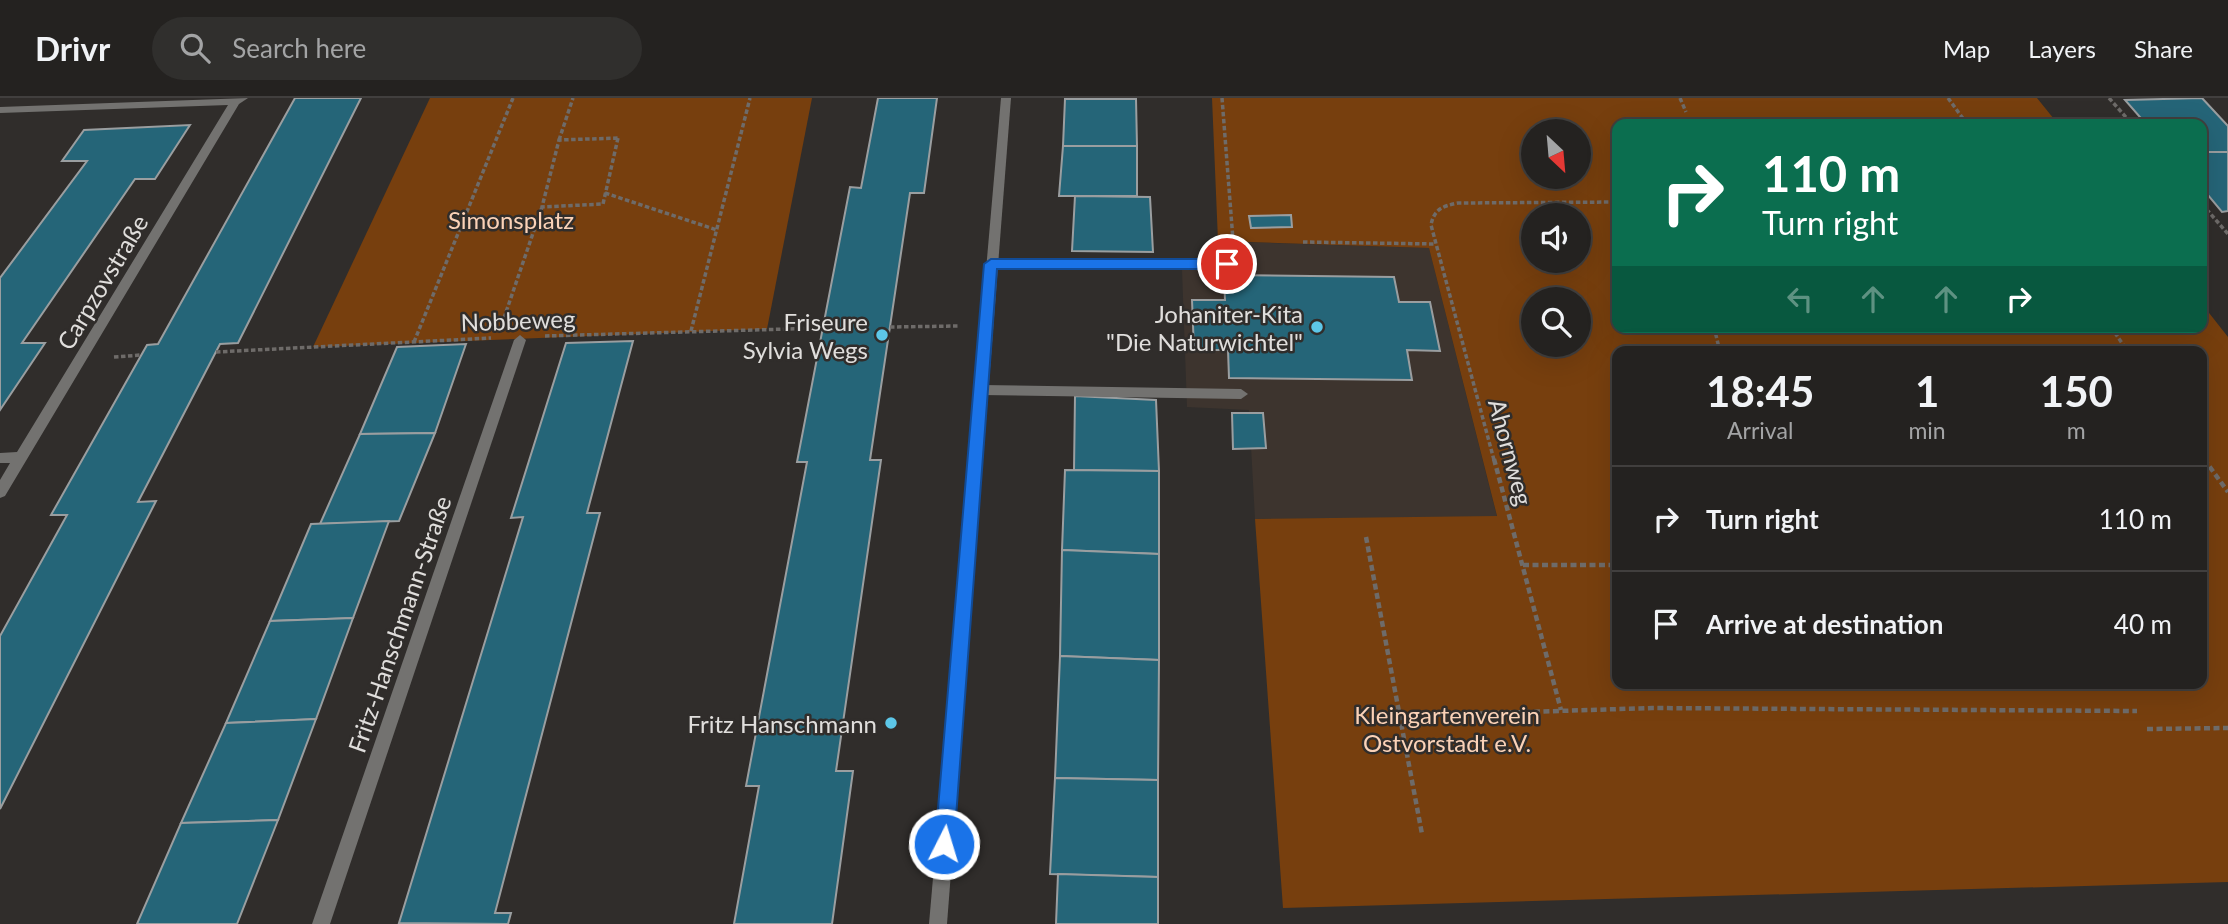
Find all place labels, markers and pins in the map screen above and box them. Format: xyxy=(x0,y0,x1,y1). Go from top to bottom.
pin xyxy=(1197,234,1257,294)
place label: Johaniter-Kita "Die Naturwichtel" xyxy=(1106,299,1303,356)
place label: Friseure Sylvia Wegs xyxy=(743,307,868,364)
marker: Johaniter-Kita "Die Naturwichtel" xyxy=(1309,319,1325,335)
marker: Friseure Sylvia Wegs xyxy=(874,327,890,343)
place label: Fritz Hanschmann xyxy=(687,709,877,738)
marker: Fritz Hanschmann xyxy=(883,715,899,731)

